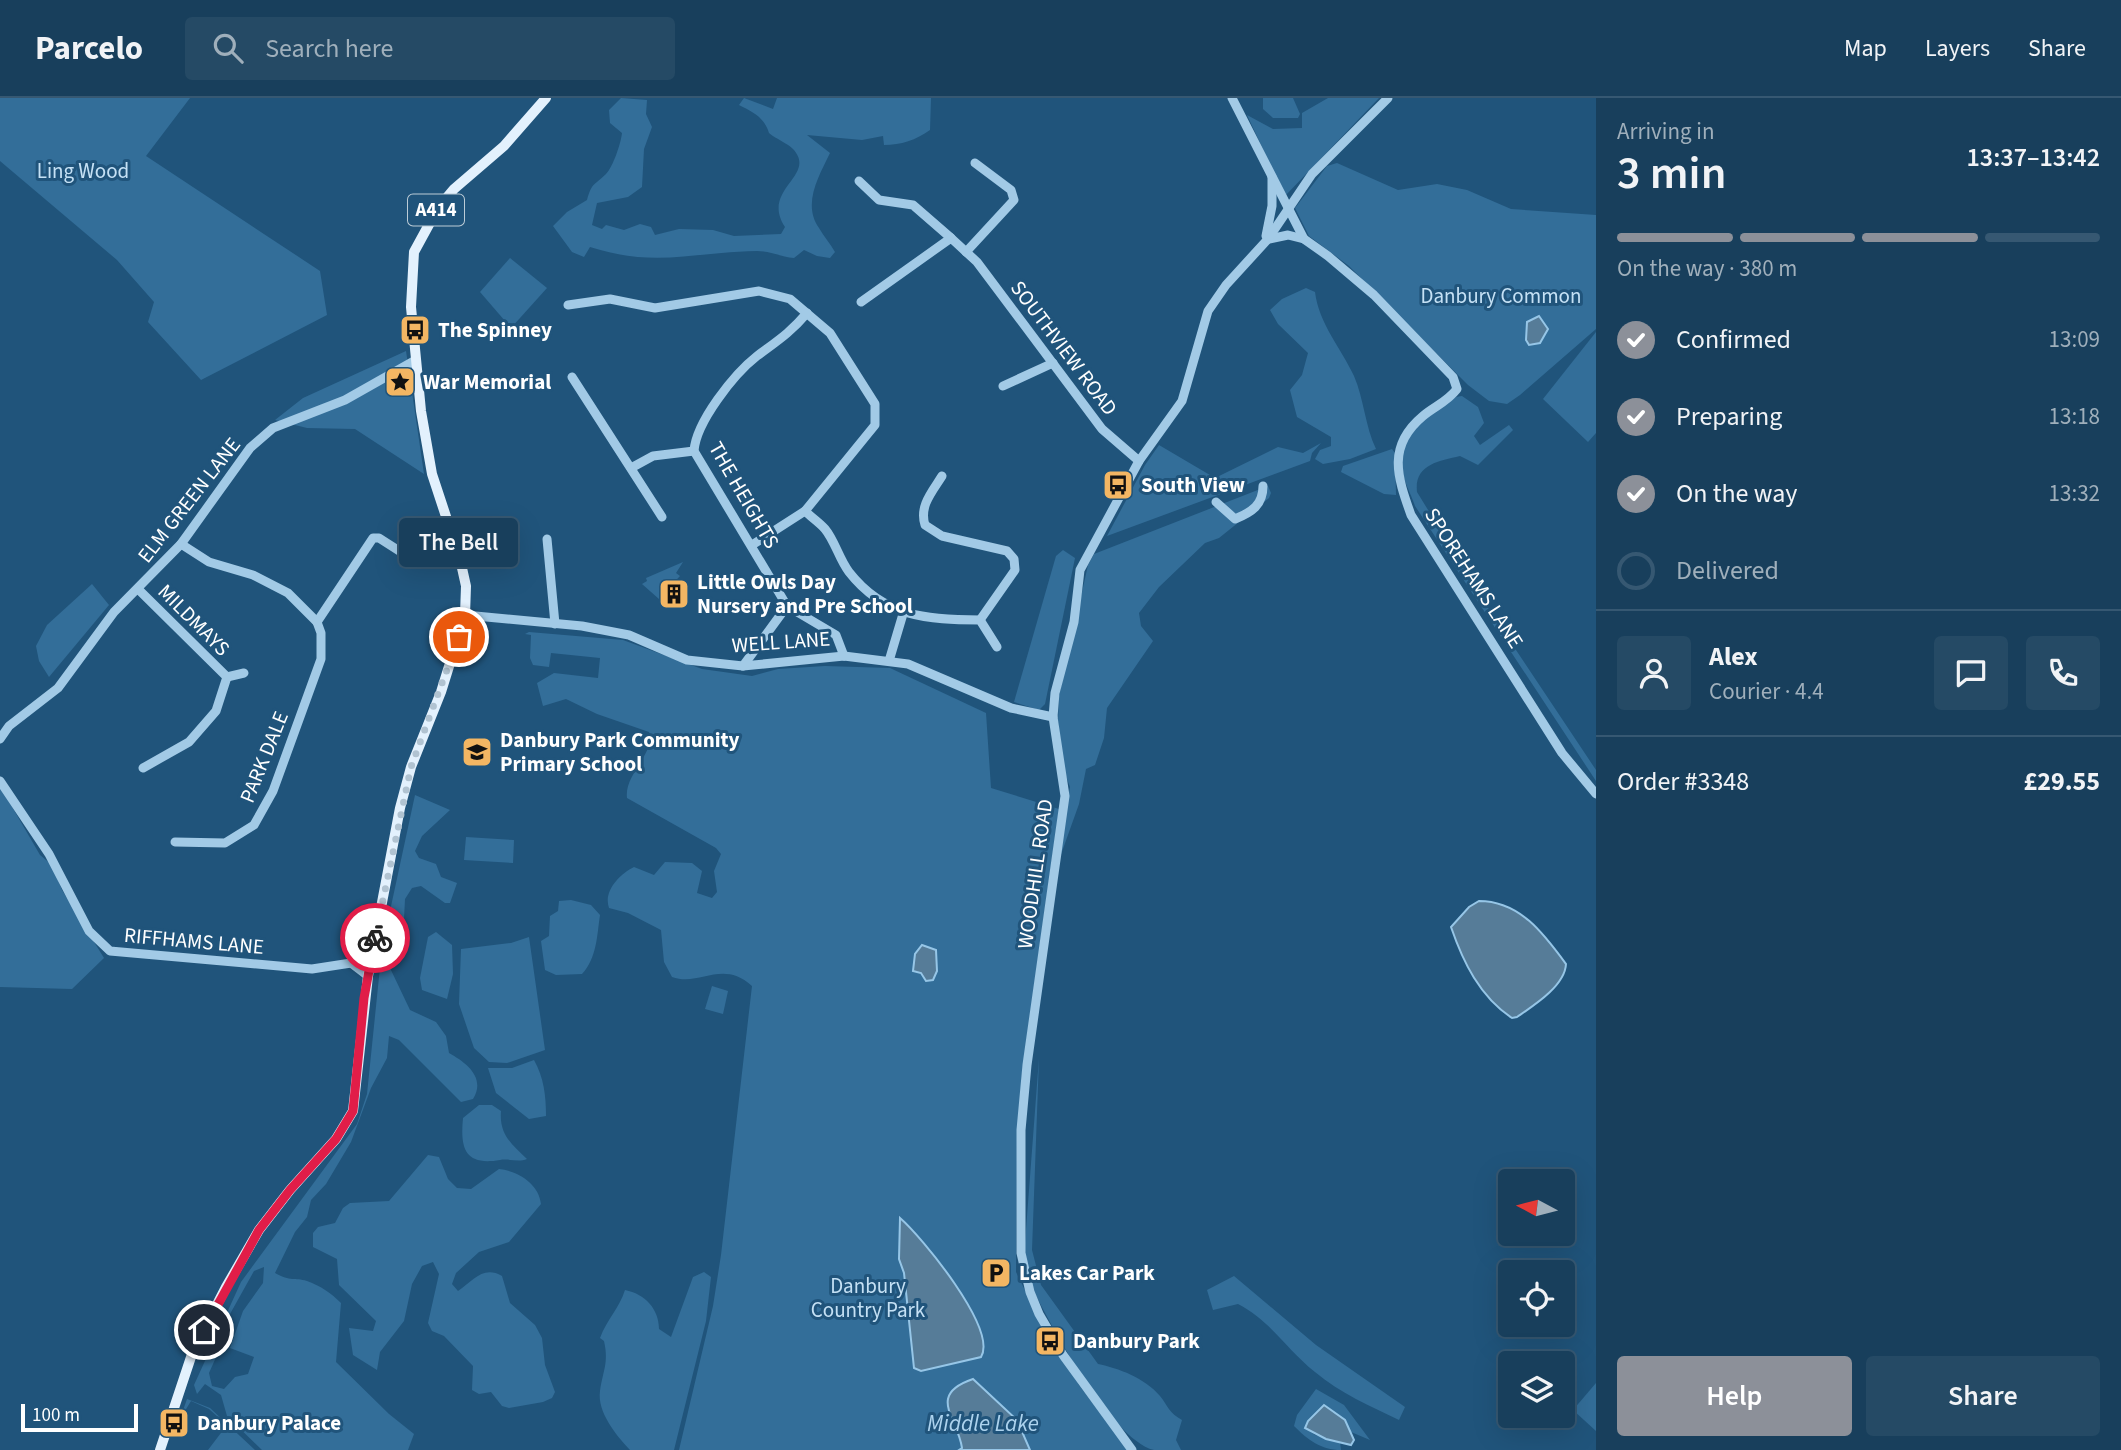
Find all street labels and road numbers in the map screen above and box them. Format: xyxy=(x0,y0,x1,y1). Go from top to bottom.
road number: A414 xyxy=(408,194,464,226)
street label: SOUTHVIEW ROAD xyxy=(1003,274,1125,422)
street label: ELM GREEN LANE xyxy=(130,431,248,569)
street label: THE HEIGHTS xyxy=(701,436,787,554)
street label: SPOREHAMS LANE xyxy=(1417,502,1531,654)
street label: MILDMAYS xyxy=(151,577,237,663)
street label: WELL LANE xyxy=(731,624,831,660)
street label: PARK DALE xyxy=(232,707,296,807)
street label: WOODHILL ROAD xyxy=(1010,797,1060,951)
street label: RIFFHAMS LANE xyxy=(123,920,265,962)

